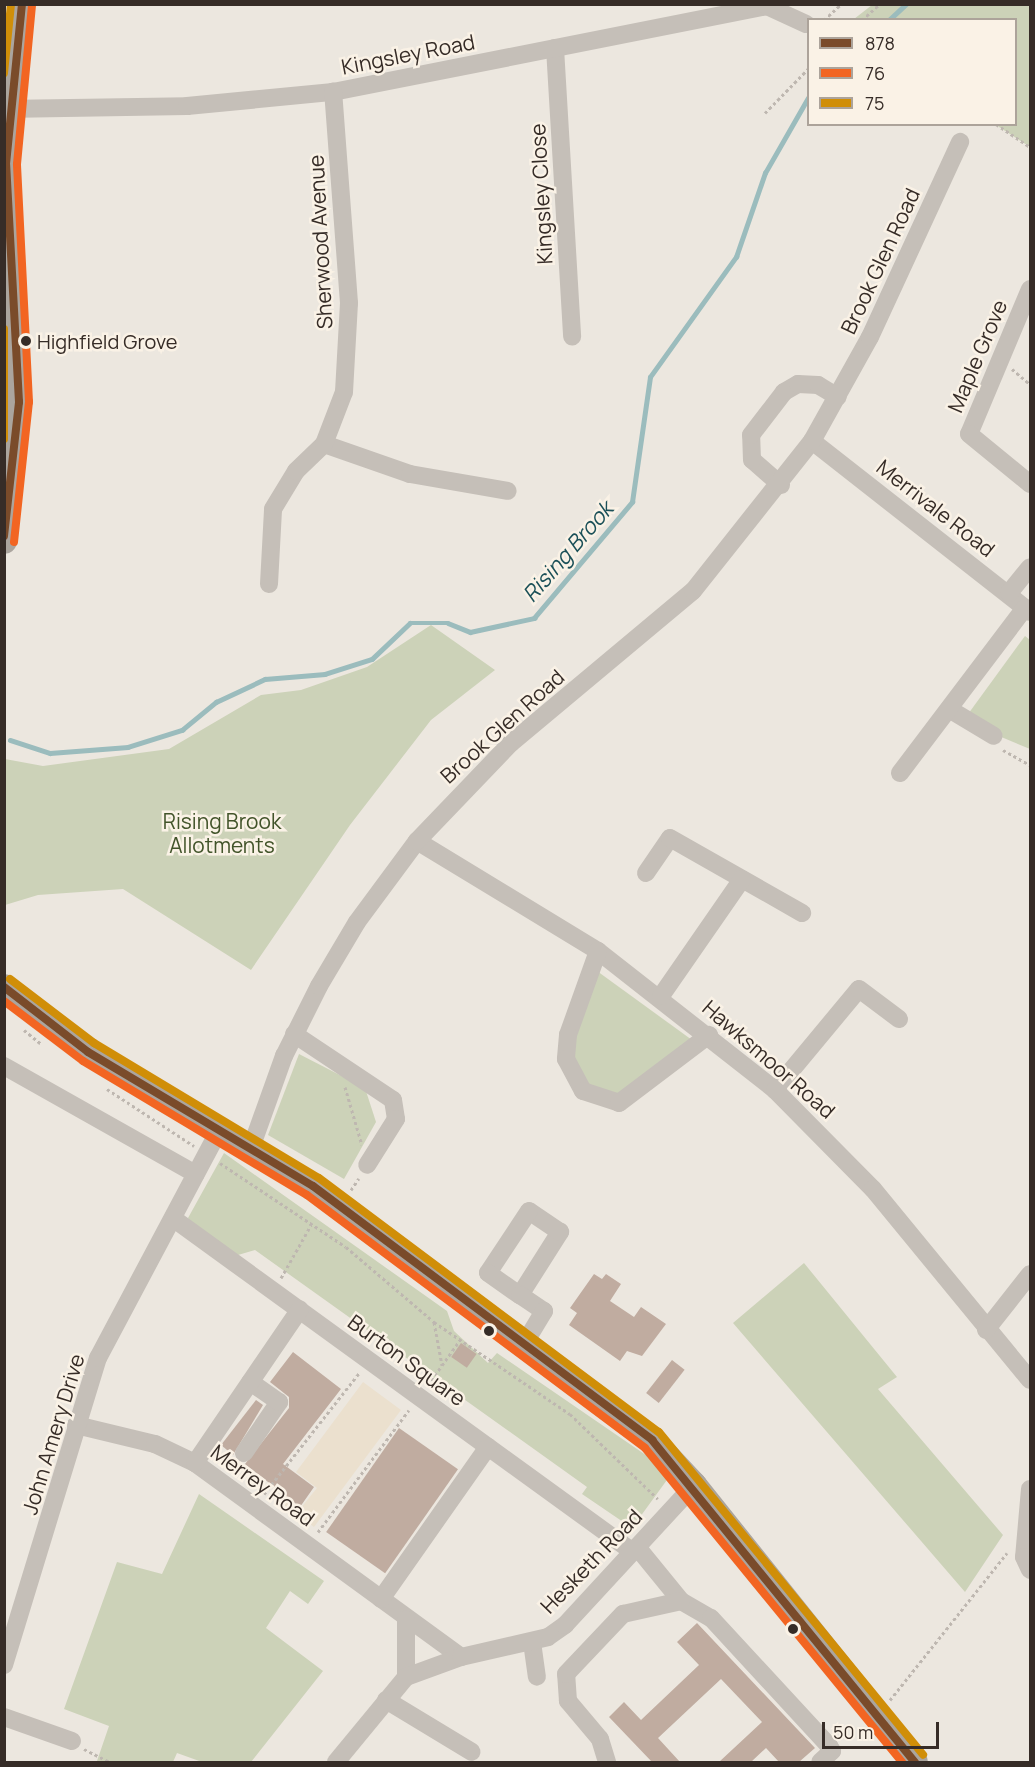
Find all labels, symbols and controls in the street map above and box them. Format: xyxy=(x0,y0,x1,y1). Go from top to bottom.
legend xyxy=(807,18,1017,126)
street label: Kingsley Road xyxy=(339,29,477,79)
text: 878 xyxy=(865,31,895,55)
text: 76 xyxy=(865,61,885,85)
text: 75 xyxy=(865,91,884,115)
street label: Kingsley Close xyxy=(525,123,557,265)
street label: Sherwood Avenue xyxy=(303,154,337,330)
street label: Brook Glen Road xyxy=(835,184,925,338)
street label: Maple Grove xyxy=(942,296,1012,416)
place label: Highfield Grove xyxy=(37,329,177,353)
marker: Highfield Grove xyxy=(20,335,32,347)
street label: Merrivale Road xyxy=(872,454,1000,562)
water label: Rising Brook xyxy=(517,496,619,608)
street label: Brook Glen Road xyxy=(435,664,569,788)
park label: Rising Brook Allotments xyxy=(163,808,281,858)
street label: Hawksmoor Road xyxy=(698,995,840,1123)
street label: Burton Square xyxy=(343,1309,471,1411)
unlabelled marker xyxy=(483,1325,495,1337)
street label: John Amery Drive xyxy=(17,1351,89,1517)
street label: Merrey Road xyxy=(206,1439,320,1531)
street label: Hesketh Road xyxy=(535,1504,647,1618)
unlabelled marker xyxy=(787,1623,799,1635)
scale bar xyxy=(825,1710,942,1748)
text: 50 m xyxy=(833,1720,873,1744)

